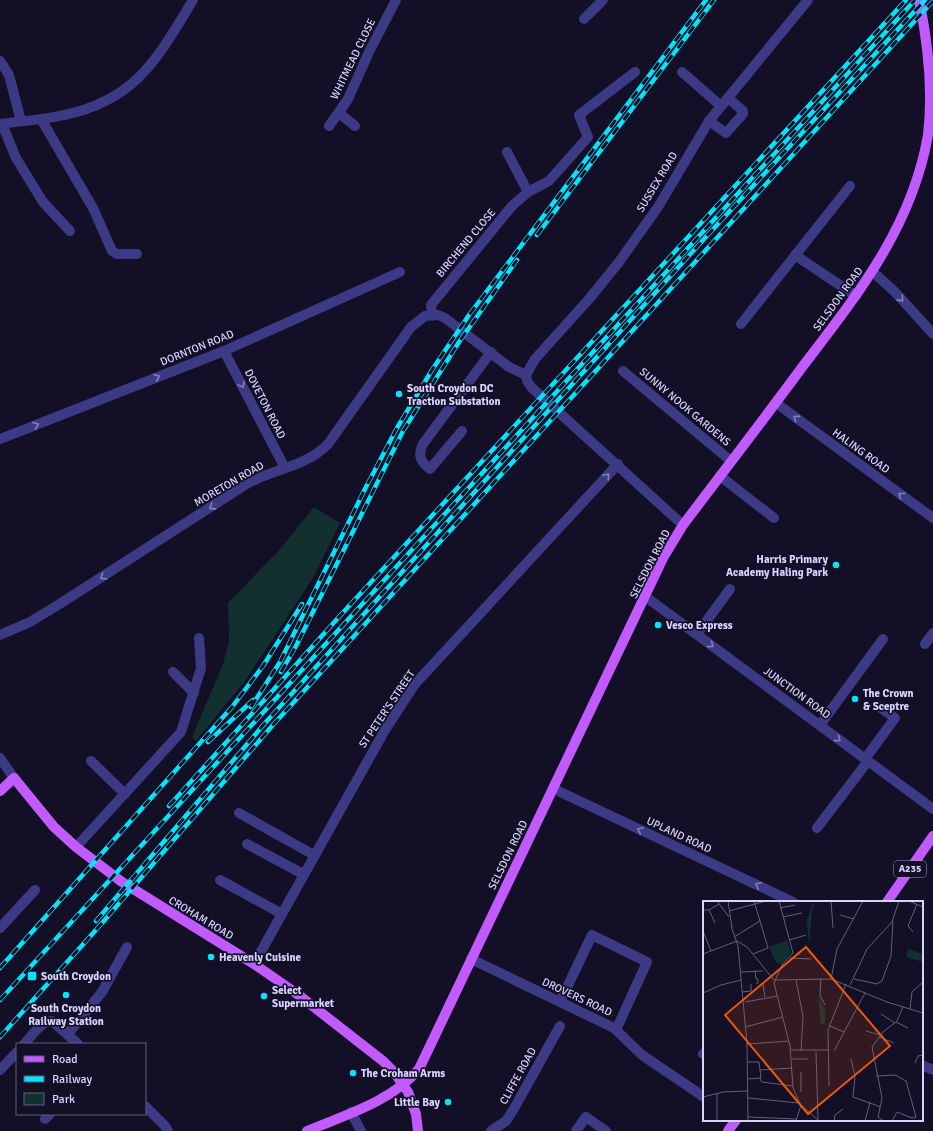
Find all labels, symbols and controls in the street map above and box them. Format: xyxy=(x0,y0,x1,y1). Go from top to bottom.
street label: WHITMEAD CLOSE xyxy=(328,16,378,102)
street label: SUSSEX ROAD xyxy=(634,149,680,215)
street label: BIRCHEND CLOSE xyxy=(434,206,498,280)
street label: SELSDON ROAD xyxy=(810,265,866,333)
one-way arrow xyxy=(896,294,904,302)
street label: DORNTON ROAD xyxy=(158,327,236,369)
street label: SUNNY NOOK GARDENS xyxy=(637,365,733,449)
street label: DOVETON ROAD xyxy=(242,367,288,441)
one-way arrow xyxy=(153,374,161,382)
one-way arrow xyxy=(238,381,245,388)
place label: South Croydon DC Traction Substation xyxy=(407,382,501,408)
marker: South Croydon DC Traction Substation xyxy=(394,389,404,399)
one-way arrow xyxy=(794,416,801,423)
one-way arrow xyxy=(33,421,40,429)
street label: HALING ROAD xyxy=(830,426,892,476)
street label: MORETON ROAD xyxy=(192,459,266,509)
one-way arrow xyxy=(602,474,609,481)
one-way arrow xyxy=(899,493,906,500)
one-way arrow xyxy=(209,502,216,509)
street label: SELSDON ROAD xyxy=(627,527,673,601)
place label: Harris Primary Academy Haling Park xyxy=(726,553,829,579)
marker: Harris Primary Academy Haling Park xyxy=(831,560,841,570)
one-way arrow xyxy=(100,572,107,580)
place label: Vesco Express xyxy=(666,619,733,632)
marker: Vesco Express xyxy=(653,620,663,630)
one-way arrow xyxy=(707,640,714,647)
street label: JUNCTION ROAD xyxy=(761,664,833,722)
street label: ST PETER'S STREET xyxy=(356,667,418,750)
place label: The Crown & Sceptre xyxy=(863,687,913,713)
marker: The Crown & Sceptre xyxy=(850,694,860,704)
one-way arrow xyxy=(834,734,841,741)
street label: UPLAND ROAD xyxy=(644,814,714,856)
street label: SELSDON ROAD xyxy=(486,818,530,892)
one-way arrow xyxy=(637,827,645,835)
road number: A235 xyxy=(894,861,926,877)
one-way arrow xyxy=(754,882,762,890)
street label: CROHAM ROAD xyxy=(166,894,236,942)
inset map xyxy=(703,901,923,1121)
place label: Heavenly Cuisine xyxy=(219,951,302,964)
marker: Heavenly Cuisine xyxy=(206,952,216,962)
marker: South Croydon xyxy=(26,970,38,982)
place label: South Croydon xyxy=(41,970,111,983)
street label: DROVERS ROAD xyxy=(540,975,614,1019)
place label: Select Supermarket xyxy=(272,984,334,1010)
marker: South Croydon Railway Station xyxy=(61,990,71,1000)
marker: Select Supermarket xyxy=(259,991,269,1001)
place label: South Croydon Railway Station xyxy=(28,1002,104,1028)
legend xyxy=(16,1043,146,1115)
street label: CLIFFE ROAD xyxy=(497,1045,539,1107)
text: Road xyxy=(52,1052,78,1067)
place label: The Croham Arms xyxy=(361,1067,445,1080)
marker: The Croham Arms xyxy=(348,1068,358,1078)
text: Railway xyxy=(52,1072,92,1087)
text: Park xyxy=(52,1092,75,1107)
place label: Little Bay xyxy=(394,1096,441,1109)
marker: Little Bay xyxy=(443,1097,453,1107)

